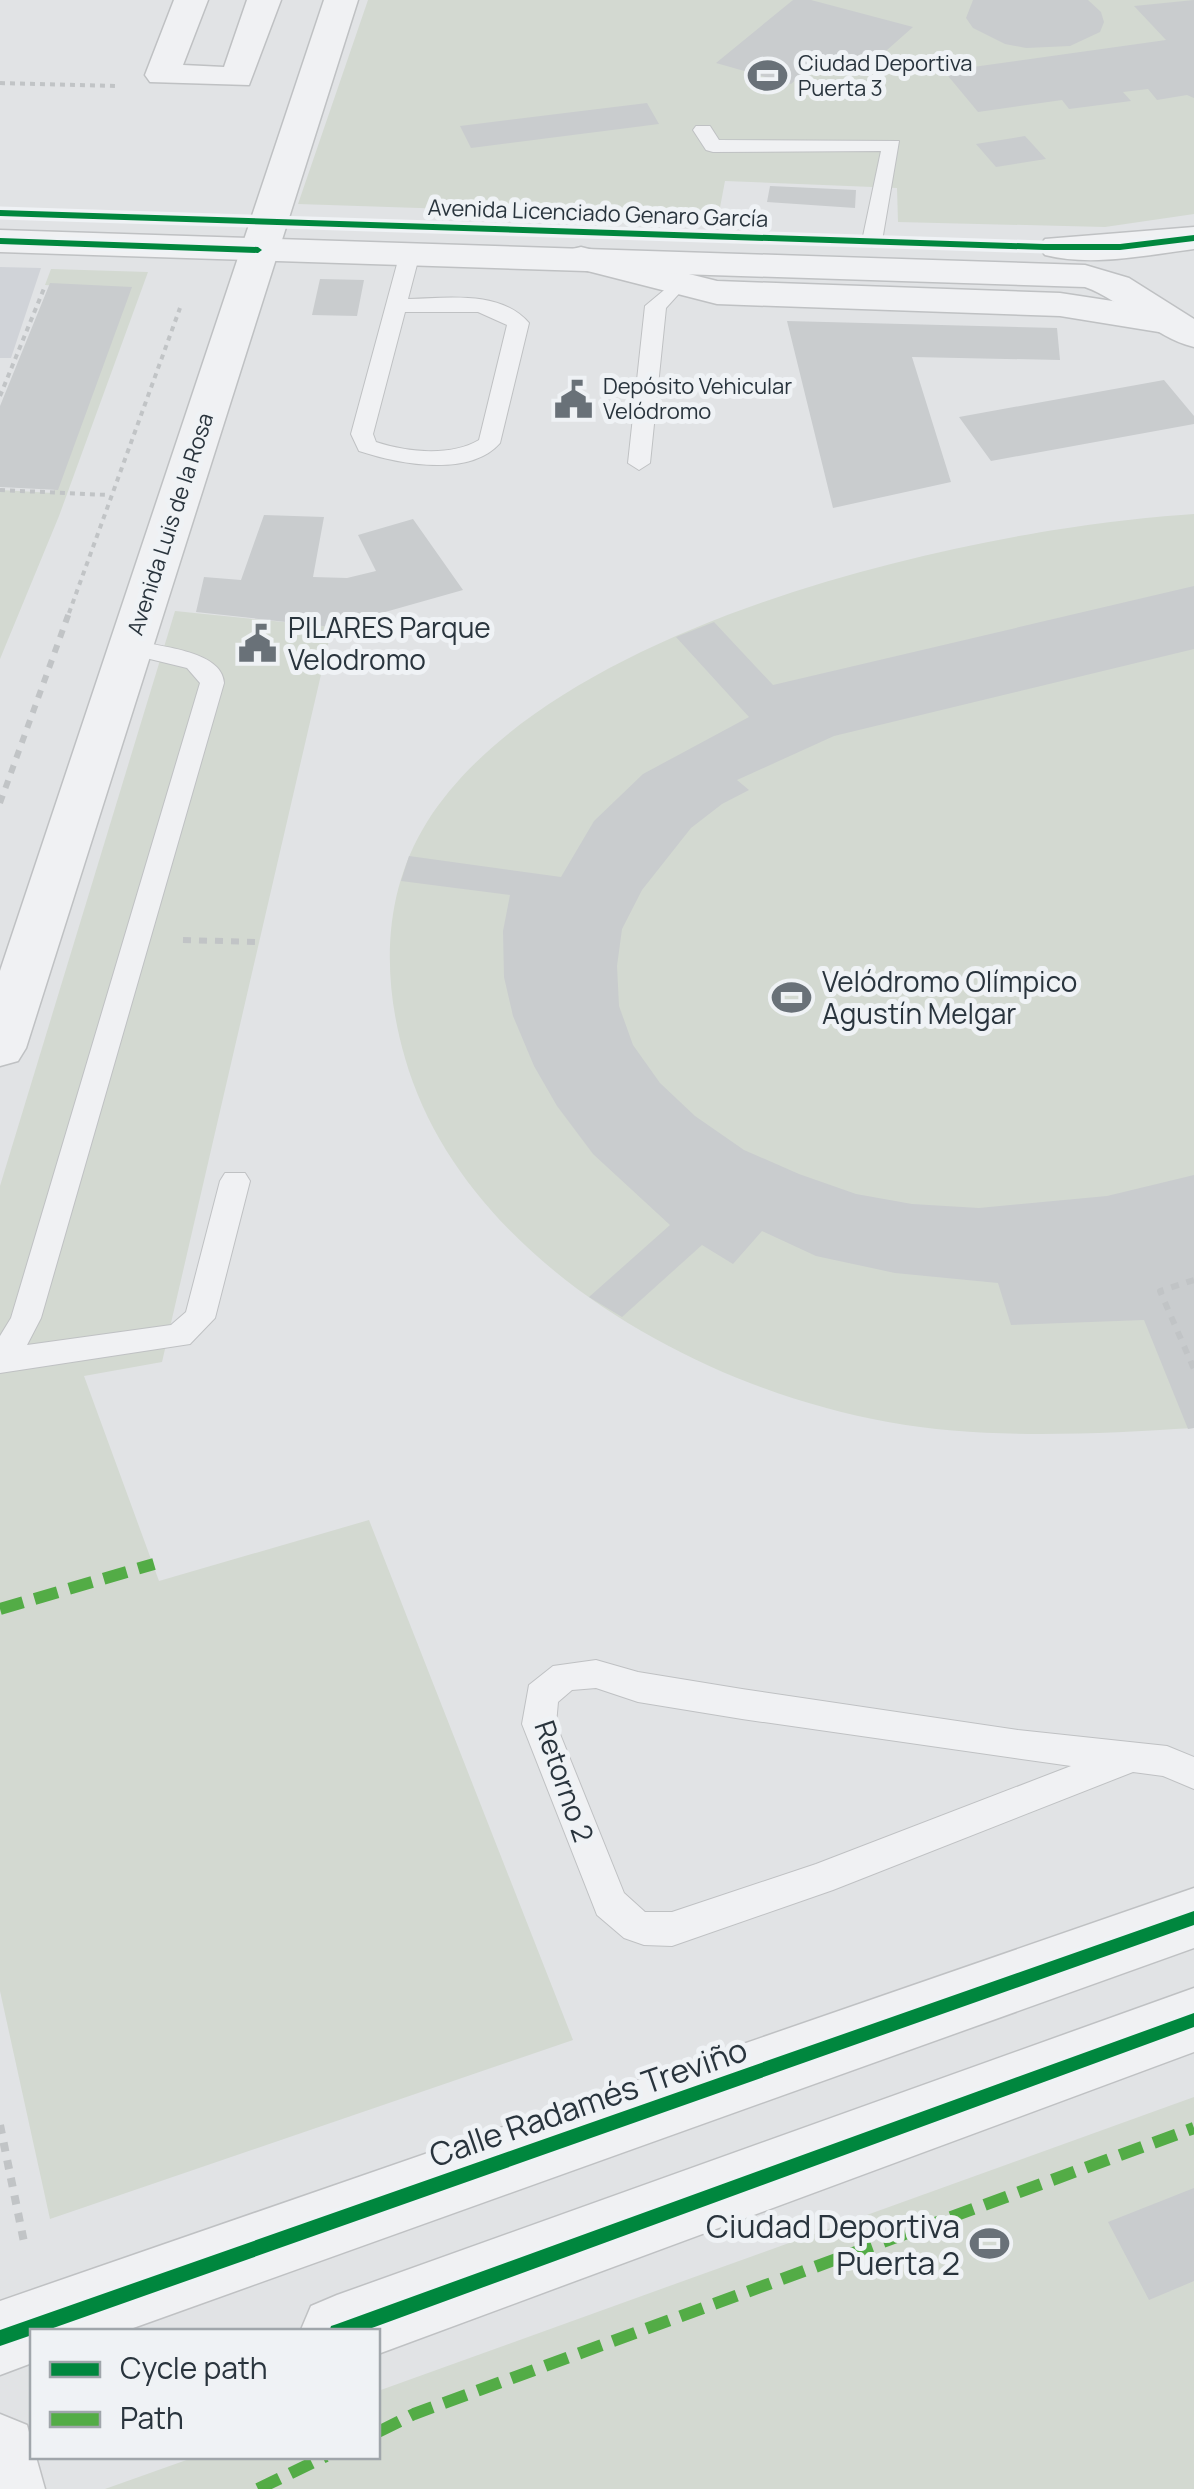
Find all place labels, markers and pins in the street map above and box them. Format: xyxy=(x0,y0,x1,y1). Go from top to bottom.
place label: Ciudad Deportiva Puerta 3 xyxy=(798,48,973,103)
sports icon: Ciudad Deportiva Puerta 3 xyxy=(747,55,789,97)
place label: Depósito Vehicular Velódromo xyxy=(603,371,792,426)
public building icon: Depósito Vehicular Velódromo xyxy=(552,378,594,420)
place label: PILARES Parque Velodromo xyxy=(288,608,491,678)
public building icon: PILARES Parque Velodromo xyxy=(237,622,279,664)
place label: Velódromo Olímpico Agustín Melgar xyxy=(822,962,1077,1032)
sports icon: Velódromo Olímpico Agustín Melgar xyxy=(771,976,813,1018)
place label: Ciudad Deportiva Puerta 2 xyxy=(706,2204,960,2285)
sports icon: Ciudad Deportiva Puerta 2 xyxy=(969,2223,1011,2265)

